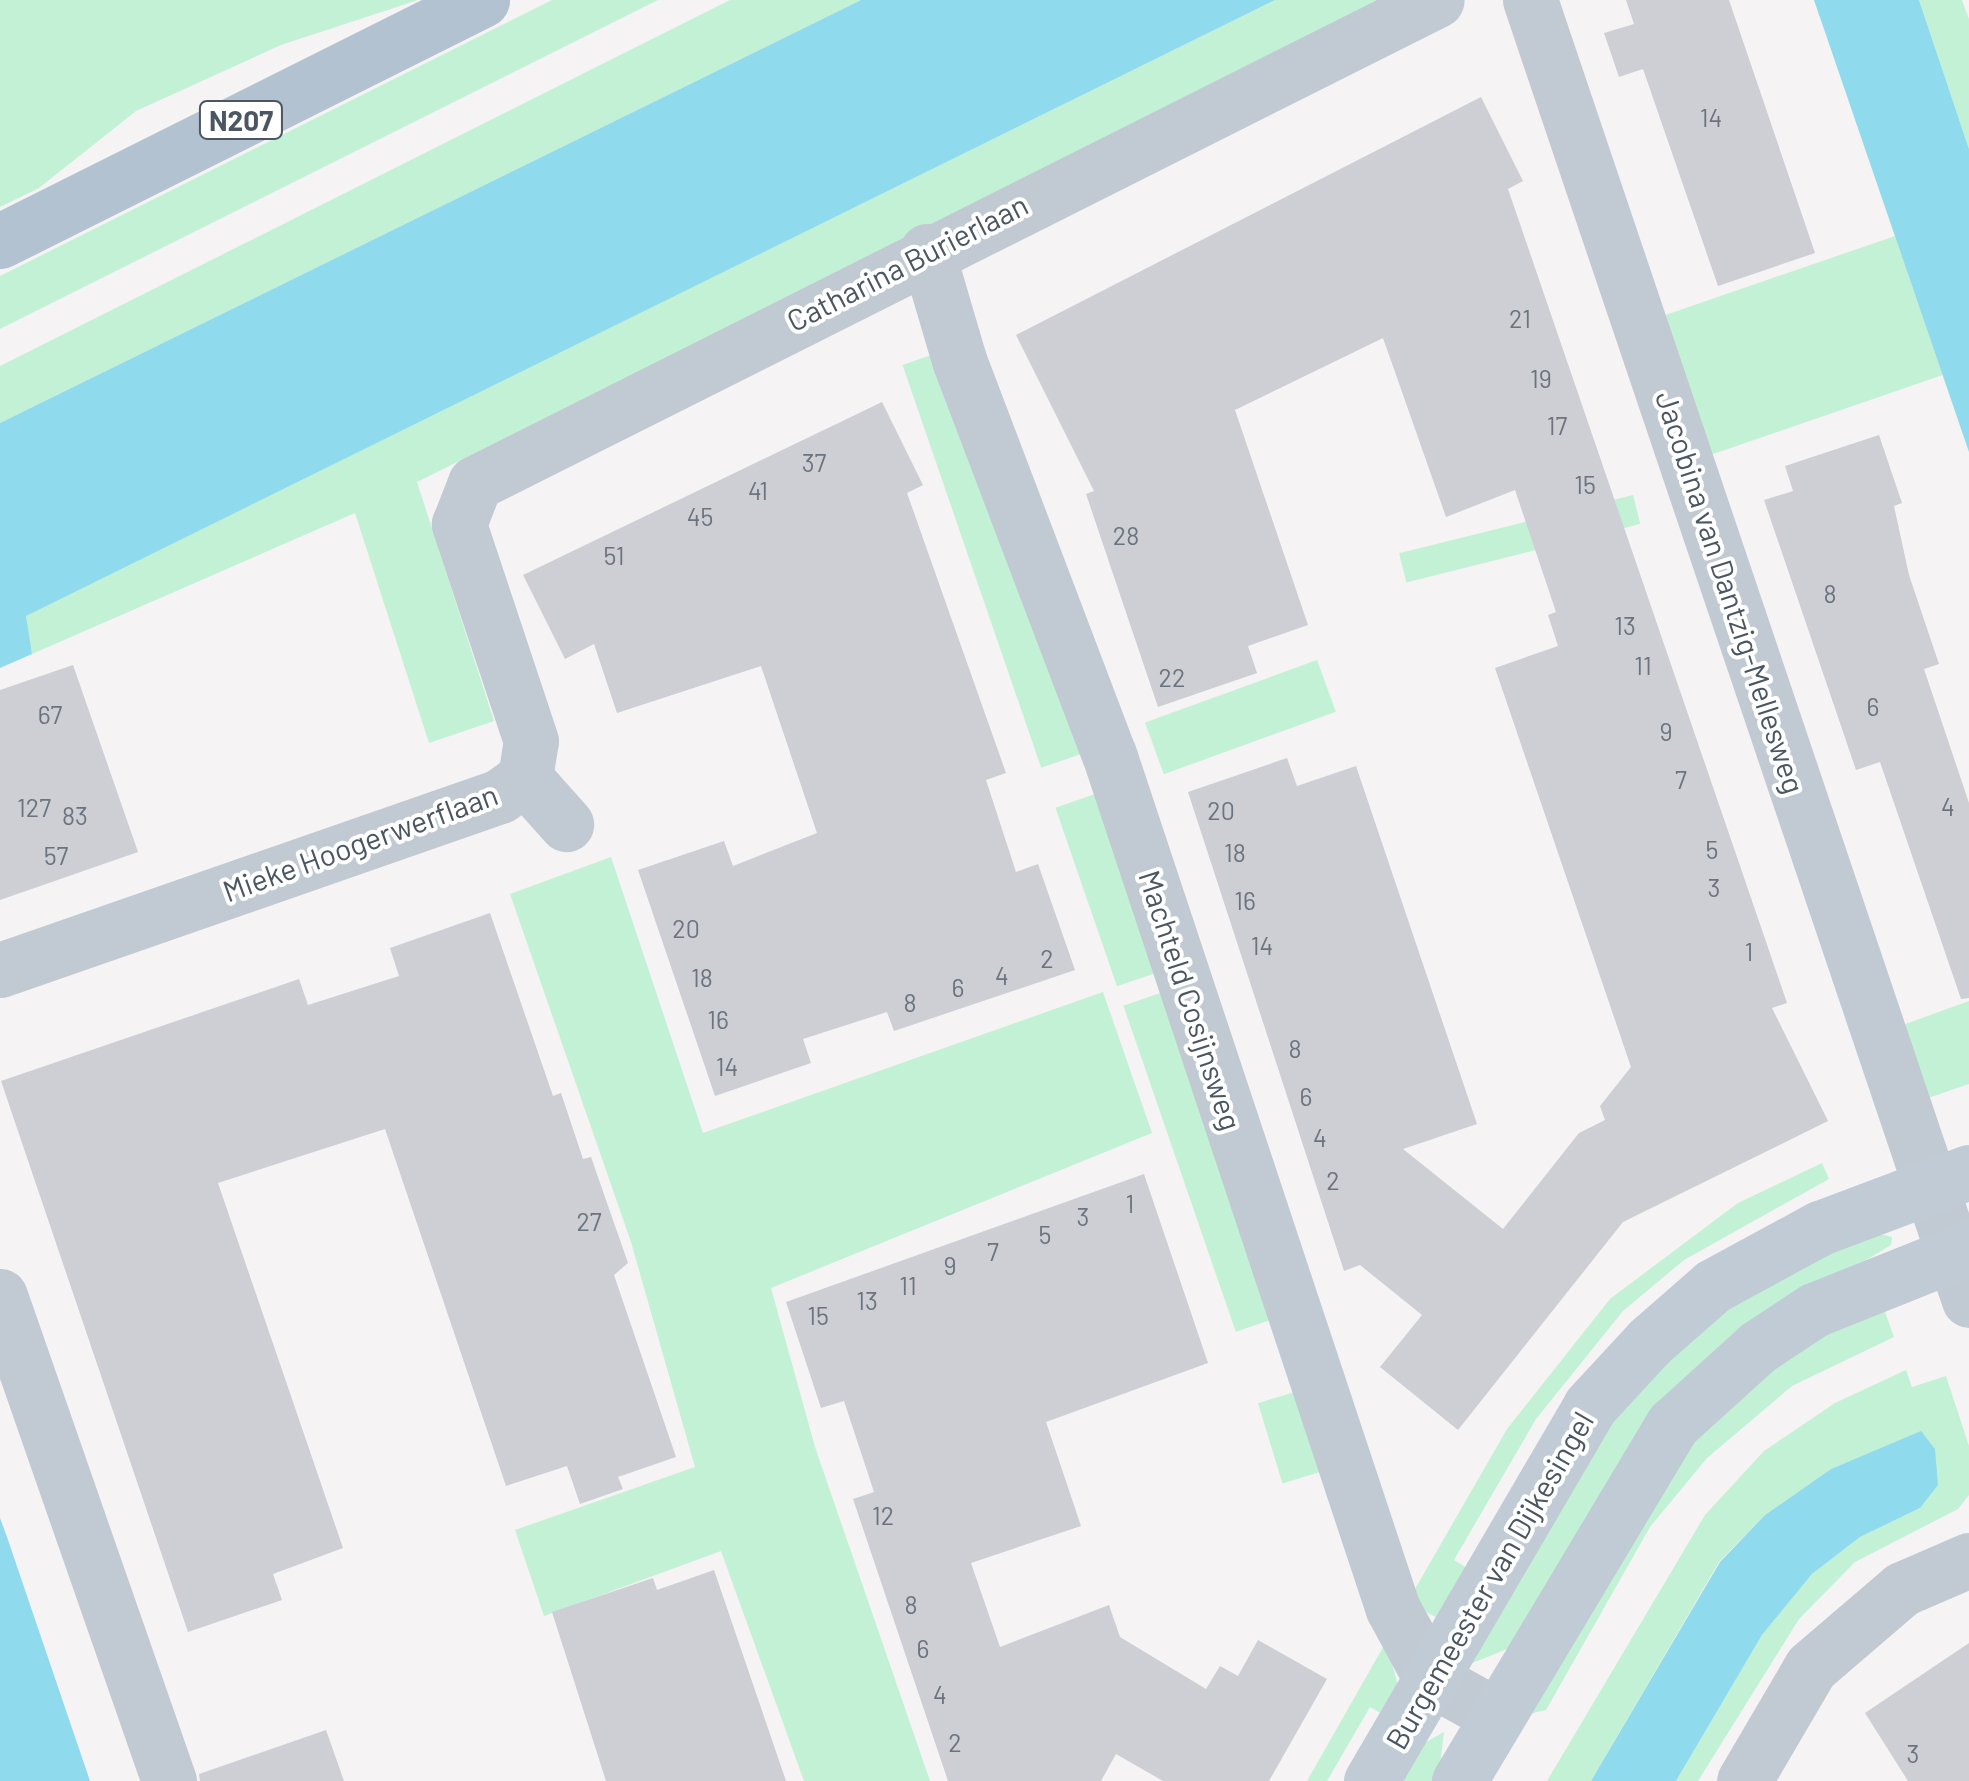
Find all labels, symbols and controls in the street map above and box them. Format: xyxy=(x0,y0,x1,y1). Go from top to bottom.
road number: N207 xyxy=(198,97,284,143)
house number: 14 xyxy=(1700,102,1722,132)
street label: Catharina Burierlaan xyxy=(781,186,1033,338)
house number: 21 xyxy=(1509,303,1531,333)
house number: 19 xyxy=(1530,363,1552,393)
street label: Jacobina van Dantzig-Mellesweg xyxy=(1649,386,1813,798)
house number: 17 xyxy=(1547,410,1567,440)
house number: 37 xyxy=(802,447,826,477)
house number: 15 xyxy=(1574,469,1596,499)
house number: 41 xyxy=(748,475,768,505)
house number: 45 xyxy=(687,501,713,531)
house number: 28 xyxy=(1113,520,1139,550)
house number: 51 xyxy=(604,540,624,570)
house number: 8 xyxy=(1823,578,1837,608)
house number: 13 xyxy=(1614,610,1636,640)
house number: 11 xyxy=(1634,650,1652,680)
house number: 22 xyxy=(1159,662,1185,692)
house number: 6 xyxy=(1867,691,1879,721)
house number: 67 xyxy=(38,699,62,729)
house number: 9 xyxy=(1659,716,1673,746)
house number: 7 xyxy=(1675,764,1687,794)
street label: Mieke Hoogerwerflaan xyxy=(218,775,502,909)
house number: 4 xyxy=(1941,791,1955,821)
house number: 127 xyxy=(17,792,51,822)
house number: 20 xyxy=(1207,795,1235,825)
house number: 83 xyxy=(62,800,88,830)
house number: 5 xyxy=(1706,834,1718,864)
house number: 18 xyxy=(1224,837,1246,867)
house number: 57 xyxy=(44,840,68,870)
street label: Machteld Cosijnsweg xyxy=(1132,866,1250,1134)
house number: 3 xyxy=(1708,872,1720,902)
house number: 16 xyxy=(1234,885,1256,915)
house number: 20 xyxy=(672,913,700,943)
house number: 14 xyxy=(1251,930,1273,960)
house number: 1 xyxy=(1745,936,1753,966)
house number: 2 xyxy=(1040,943,1054,973)
house number: 4 xyxy=(995,960,1009,990)
house number: 18 xyxy=(691,962,713,992)
house number: 6 xyxy=(952,972,964,1002)
house number: 8 xyxy=(903,987,917,1017)
house number: 16 xyxy=(707,1004,729,1034)
house number: 8 xyxy=(1288,1033,1302,1063)
house number: 14 xyxy=(716,1051,738,1081)
house number: 6 xyxy=(1300,1081,1312,1111)
house number: 4 xyxy=(1313,1122,1327,1152)
house number: 2 xyxy=(1326,1165,1340,1195)
house number: 1 xyxy=(1126,1188,1134,1218)
house number: 3 xyxy=(1077,1201,1089,1231)
house number: 27 xyxy=(576,1206,602,1236)
house number: 5 xyxy=(1039,1219,1051,1249)
house number: 7 xyxy=(987,1236,999,1266)
house number: 9 xyxy=(943,1250,957,1280)
house number: 11 xyxy=(899,1270,917,1300)
house number: 13 xyxy=(856,1285,878,1315)
house number: 15 xyxy=(807,1300,829,1330)
street label: Burgemeester van Dijkesingel xyxy=(1378,1405,1600,1755)
house number: 12 xyxy=(872,1500,894,1530)
house number: 8 xyxy=(904,1589,918,1619)
house number: 6 xyxy=(917,1633,929,1663)
house number: 4 xyxy=(933,1679,947,1709)
house number: 2 xyxy=(948,1727,962,1757)
house number: 3 xyxy=(1907,1738,1919,1768)

